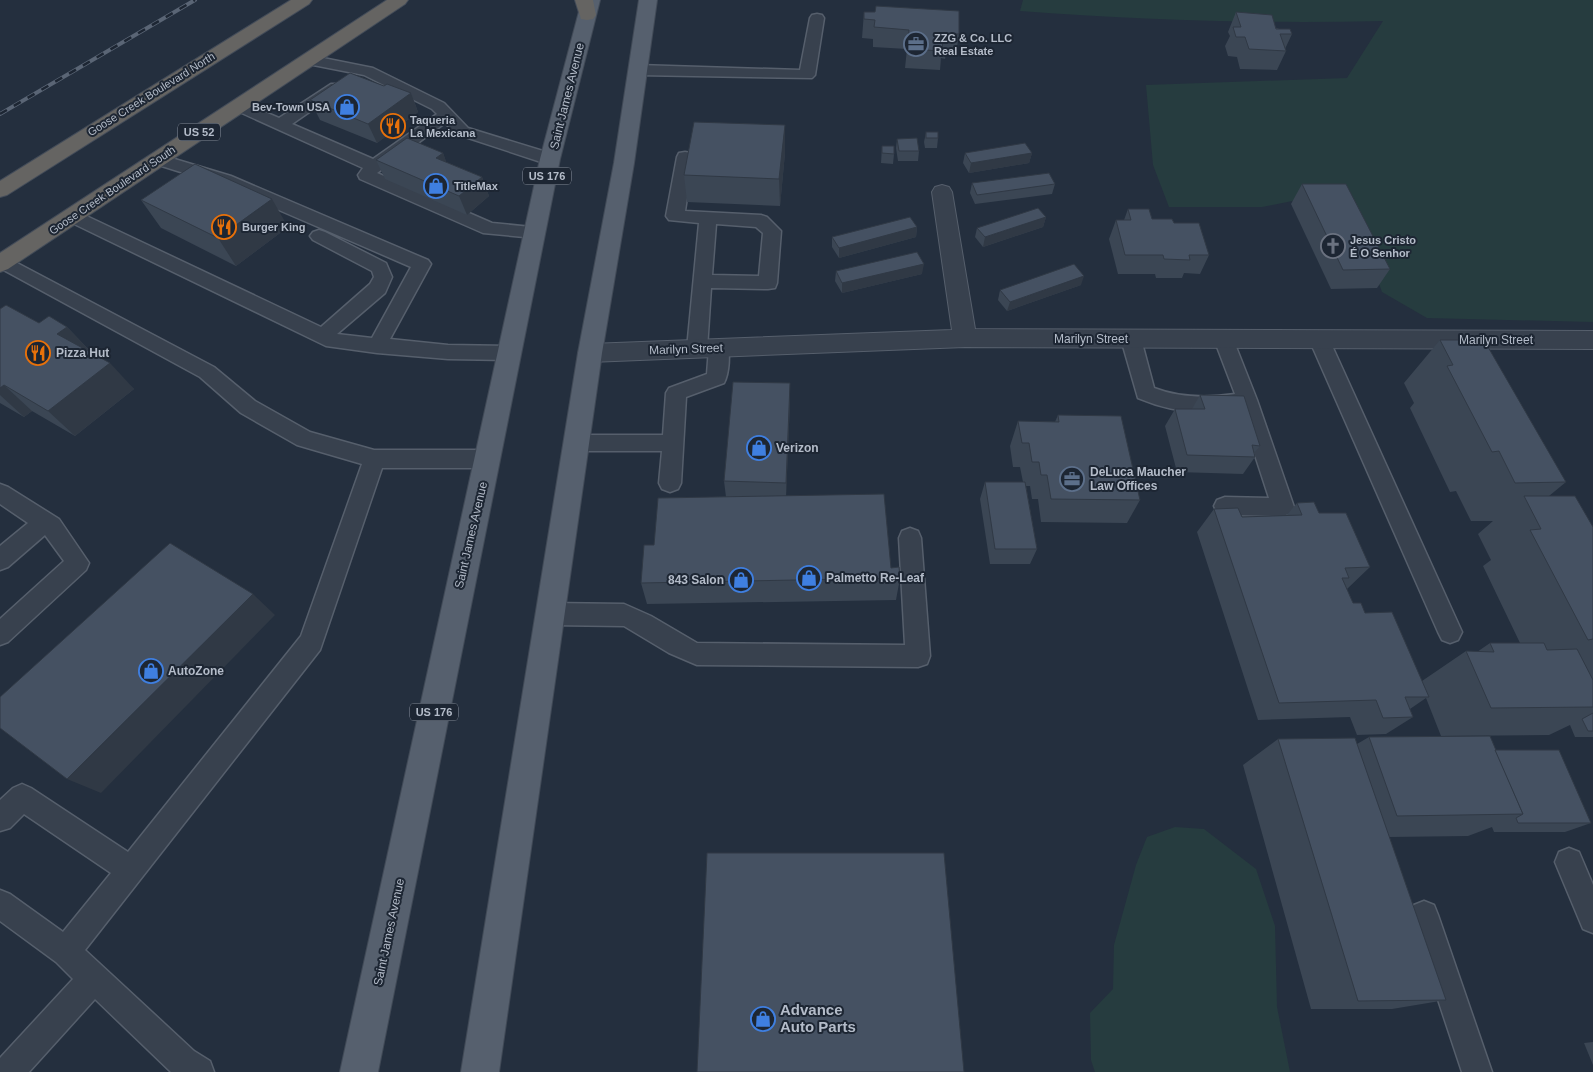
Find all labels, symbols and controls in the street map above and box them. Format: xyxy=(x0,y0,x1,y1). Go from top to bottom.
office icon: ZZG & Co. LLC Real Estate xyxy=(903,31,929,57)
place label: ZZG & Co. LLC Real Estate xyxy=(934,32,1012,57)
street label: Saint James Avenue xyxy=(547,41,587,151)
street label: Goose Creek Boulevard North xyxy=(85,50,217,138)
shop icon: Bev-Town USA xyxy=(334,94,360,120)
place label: Bev-Town USA xyxy=(252,101,330,113)
restaurant icon: Taqueria La Mexicana xyxy=(380,113,406,139)
place label: Taqueria La Mexicana xyxy=(410,114,476,139)
road number: US 52 xyxy=(178,124,220,140)
street label: Goose Creek Boulevard South xyxy=(47,143,177,237)
road number: US 176 xyxy=(523,168,571,185)
shop icon: TitleMax xyxy=(423,173,449,199)
place label: TitleMax xyxy=(454,180,499,192)
restaurant icon: Burger King xyxy=(211,214,237,240)
place label: Burger King xyxy=(242,221,306,233)
church icon: Jesus Cristo É O Senhor xyxy=(1320,233,1346,259)
place label: Jesus Cristo É O Senhor xyxy=(1350,234,1416,259)
street label: Marilyn Street xyxy=(1054,332,1129,346)
street label: Marilyn Street xyxy=(1459,333,1534,347)
restaurant icon: Pizza Hut xyxy=(25,340,51,366)
street label: Marilyn Street xyxy=(649,341,724,357)
place label: Pizza Hut xyxy=(56,346,109,360)
shop icon: Verizon xyxy=(746,435,772,461)
place label: Verizon xyxy=(776,441,819,455)
place label: DeLuca Maucher Law Offices xyxy=(1090,465,1186,493)
office icon: DeLuca Maucher Law Offices xyxy=(1059,466,1085,492)
street label: Saint James Avenue xyxy=(452,480,490,590)
shop icon: Palmetto Re-Leaf xyxy=(796,565,822,591)
shop icon: 843 Salon xyxy=(728,567,754,593)
place label: Palmetto Re-Leaf xyxy=(826,571,925,585)
place label: 843 Salon xyxy=(668,573,724,587)
shop icon: AutoZone xyxy=(138,658,164,684)
place label: AutoZone xyxy=(168,664,224,678)
road number: US 176 xyxy=(410,704,458,720)
street label: Saint James Avenue xyxy=(371,877,407,987)
place label: Advance Auto Parts xyxy=(780,1001,856,1035)
shop icon: Advance Auto Parts xyxy=(750,1006,776,1032)

